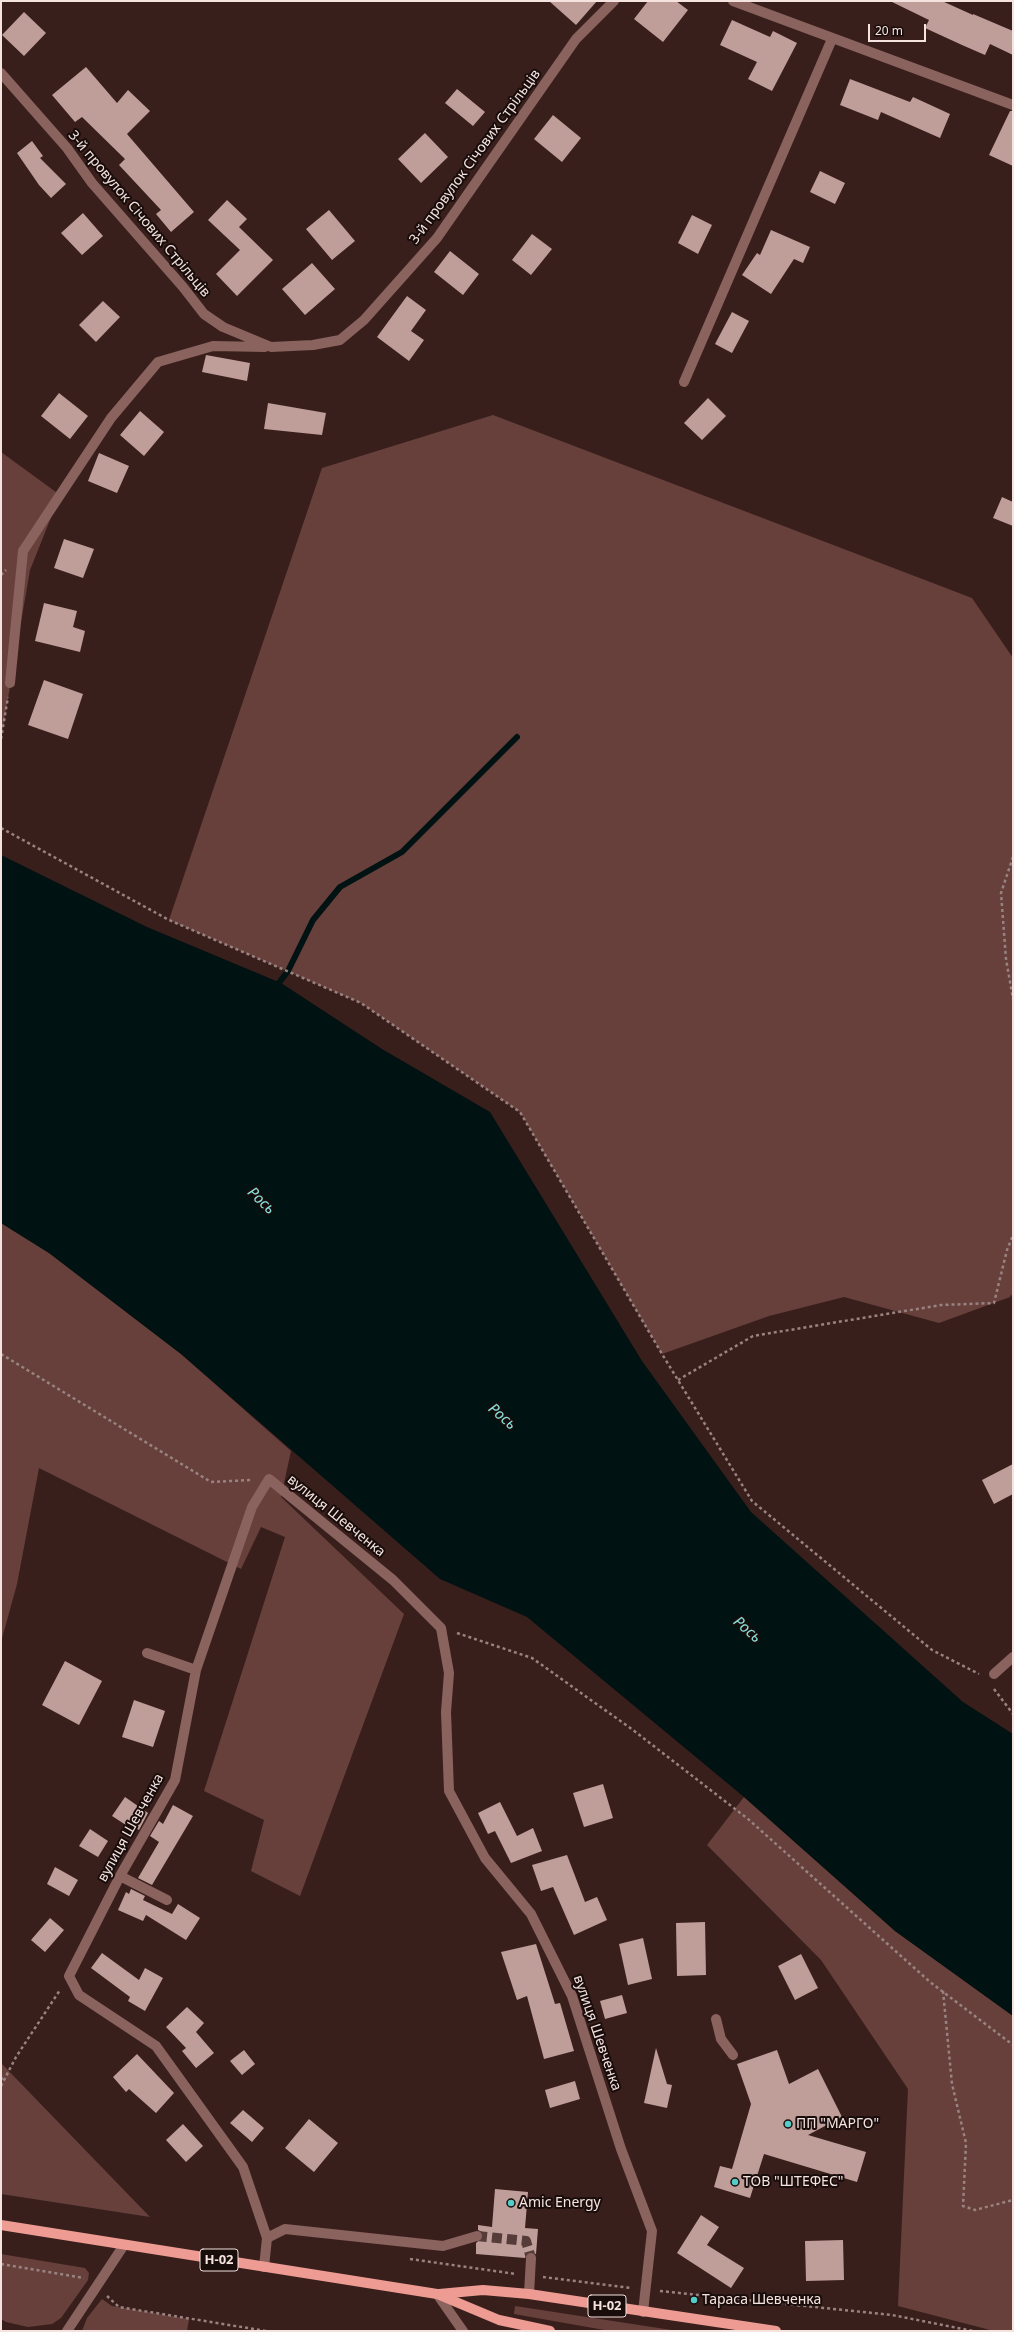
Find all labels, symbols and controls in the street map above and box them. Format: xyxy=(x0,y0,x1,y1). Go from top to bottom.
scale bar xyxy=(870,16,928,42)
text: 20 m xyxy=(875,22,903,39)
street label: 3-й провулок Січових Стрільців xyxy=(406,66,544,248)
street label: 3-й провулок Січових Стрільців xyxy=(64,127,214,301)
water label: Рось xyxy=(244,1184,278,1218)
water label: Рось xyxy=(484,1400,520,1434)
street label: вулиця Шевченка xyxy=(284,1471,388,1561)
water label: Рось xyxy=(729,1613,765,1647)
street label: вулиця Шевченка xyxy=(94,1771,168,1885)
street label: вулиця Шевченка xyxy=(569,1973,625,2093)
place label: ПП "МАРГО" xyxy=(796,2116,879,2132)
marker: ПП "МАРГО" xyxy=(783,2119,793,2129)
place label: ТОВ "ШТЕФЕС" xyxy=(743,2174,844,2190)
marker: ТОВ "ШТЕФЕС" xyxy=(730,2177,740,2187)
place label: Amic Energy xyxy=(519,2195,601,2211)
marker: Amic Energy xyxy=(506,2198,516,2208)
road number: Н-02 xyxy=(200,2249,238,2271)
place label: Тараса Шевченка xyxy=(702,2292,821,2308)
road number: Н-02 xyxy=(588,2295,626,2317)
marker: Тараса Шевченка xyxy=(689,2295,699,2305)

